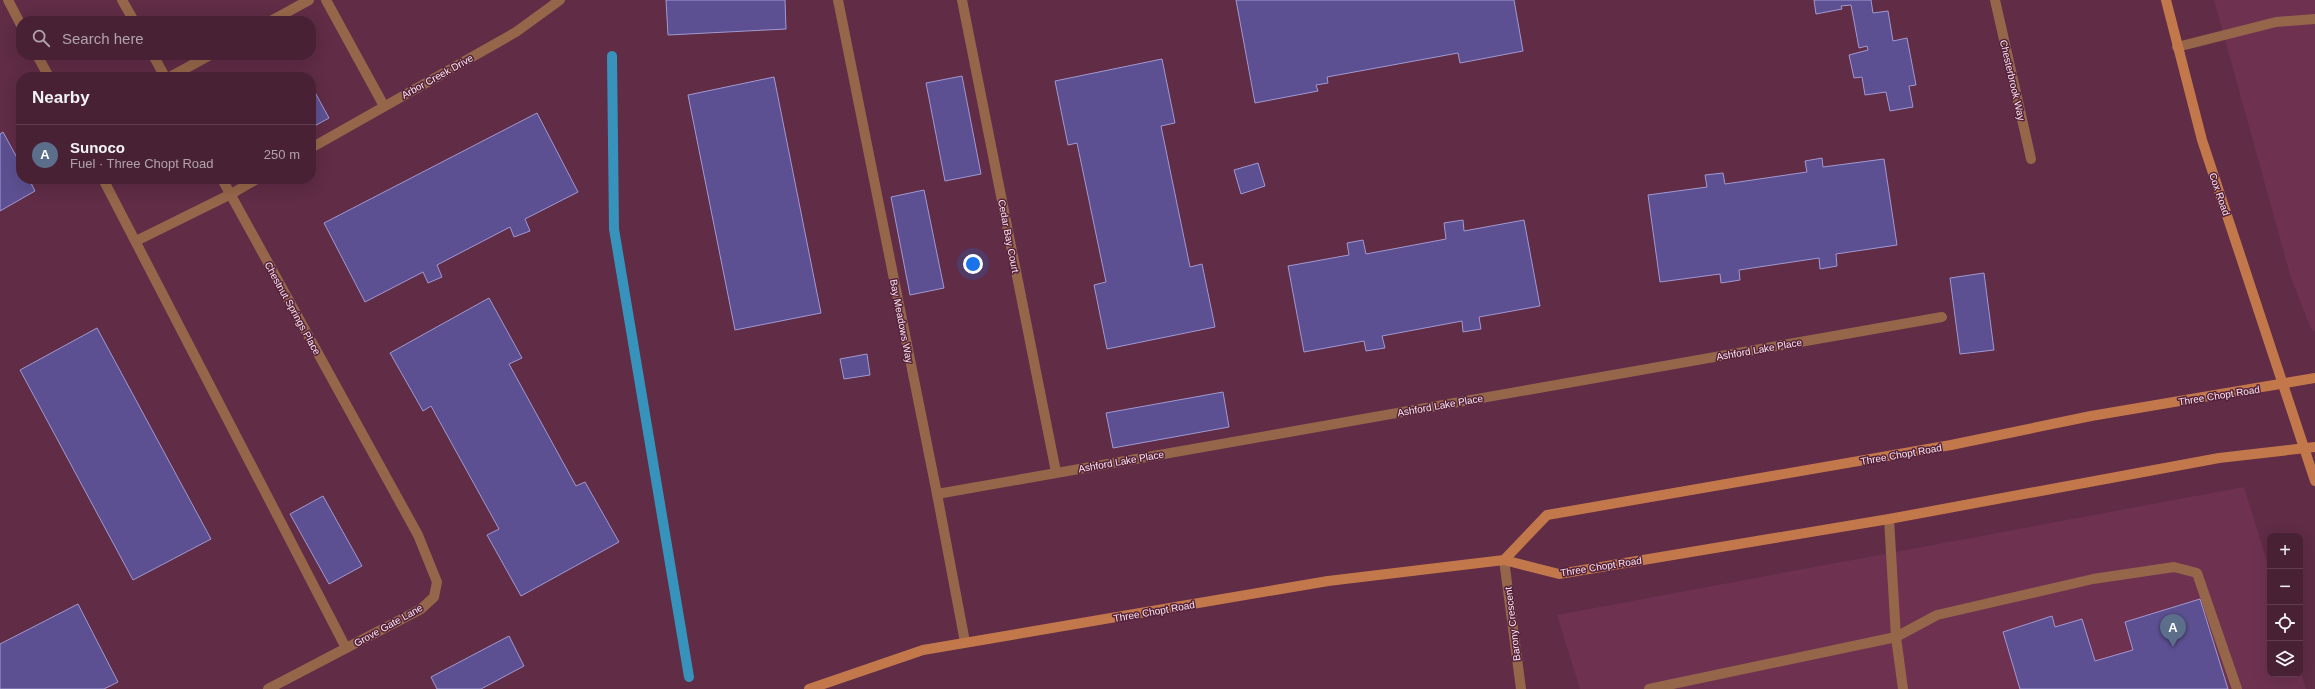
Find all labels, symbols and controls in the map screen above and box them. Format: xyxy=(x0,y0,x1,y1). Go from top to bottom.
search box xyxy=(16,16,316,60)
icon: search xyxy=(30,27,52,49)
text: Search here xyxy=(62,30,144,47)
street label: Chesterbrook Way xyxy=(1998,39,2027,122)
street label: Arbor Creek Drive xyxy=(400,52,475,101)
text: Nearby xyxy=(32,88,90,107)
text: Sunoco xyxy=(70,139,125,156)
text: A xyxy=(40,147,50,162)
text: 250 m xyxy=(264,147,300,162)
text: Fuel · Three Chopt Road xyxy=(70,156,214,171)
street label: Cox Road xyxy=(2207,171,2232,217)
street label: Cedar Bay Court xyxy=(996,198,1021,274)
your location xyxy=(963,254,983,274)
street label: Chestnut Springs Place xyxy=(262,260,323,357)
street label: Bay Meadows Way xyxy=(888,278,915,364)
street label: Ashford Lake Place xyxy=(1715,336,1803,362)
street label: Three Chopt Road xyxy=(2178,384,2261,407)
street label: Ashford Lake Place xyxy=(1396,392,1484,418)
street label: Three Chopt Road xyxy=(1860,442,1943,467)
street label: Ashford Lake Place xyxy=(1077,448,1165,474)
map controls xyxy=(2267,533,2303,677)
button: + xyxy=(2267,533,2303,569)
street label: Three Chopt Road xyxy=(1560,555,1643,578)
button: − xyxy=(2267,569,2303,605)
street label: Barony Crescent xyxy=(1502,586,1522,662)
street label: Three Chopt Road xyxy=(1113,599,1196,624)
street label: Grove Gate Lane xyxy=(352,602,425,649)
button: locate xyxy=(2267,605,2303,641)
pin: A xyxy=(2160,614,2186,647)
button: layers xyxy=(2267,641,2303,677)

